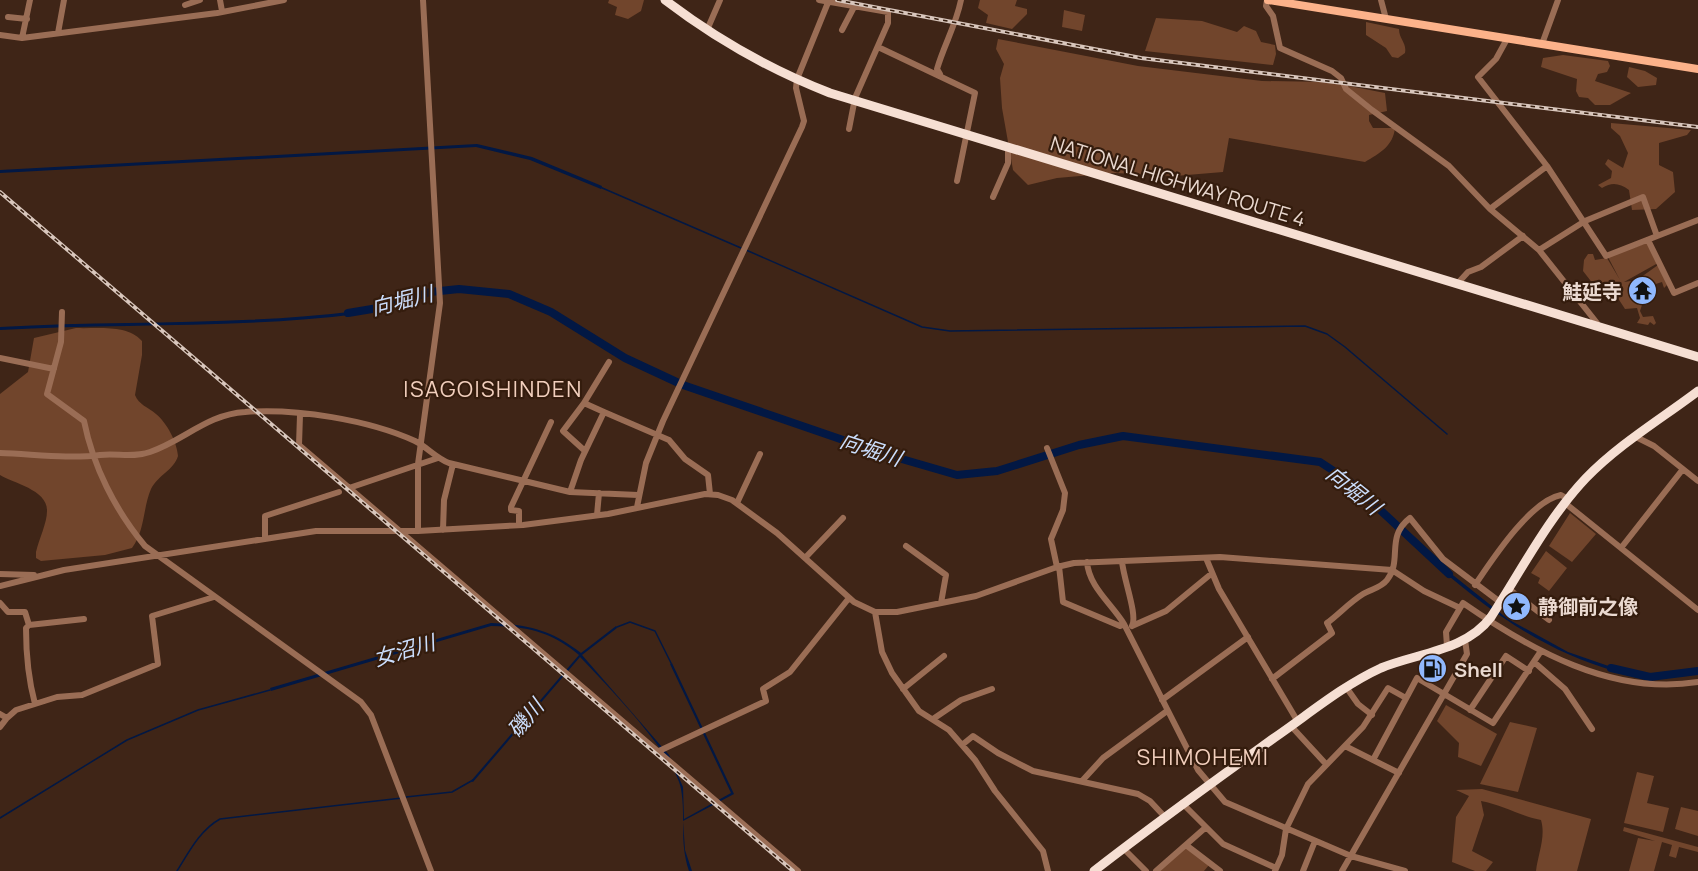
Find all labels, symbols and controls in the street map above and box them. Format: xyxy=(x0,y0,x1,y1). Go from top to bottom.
street label: NATIONAL HIGHWAY ROUTE 4 xyxy=(1047,129,1309,233)
temple icon: 鮭延寺 xyxy=(1627,275,1659,307)
water label: 向堀川 xyxy=(368,278,438,321)
place label: 鮭延寺 xyxy=(1562,278,1622,305)
district label: ISAGOISHINDEN xyxy=(403,374,583,404)
water label: 向堀川 xyxy=(837,426,907,473)
water label: 向堀川 xyxy=(1321,459,1389,522)
place icon: 静御前之像 xyxy=(1501,590,1533,622)
place label: 静御前之像 xyxy=(1538,593,1638,620)
water label: 女沼川 xyxy=(370,627,440,672)
fuel station icon: Shell xyxy=(1417,653,1449,685)
place label: Shell xyxy=(1454,656,1503,683)
water label: 磯川 xyxy=(501,691,551,743)
district label: SHIMOHEMI xyxy=(1137,742,1269,772)

